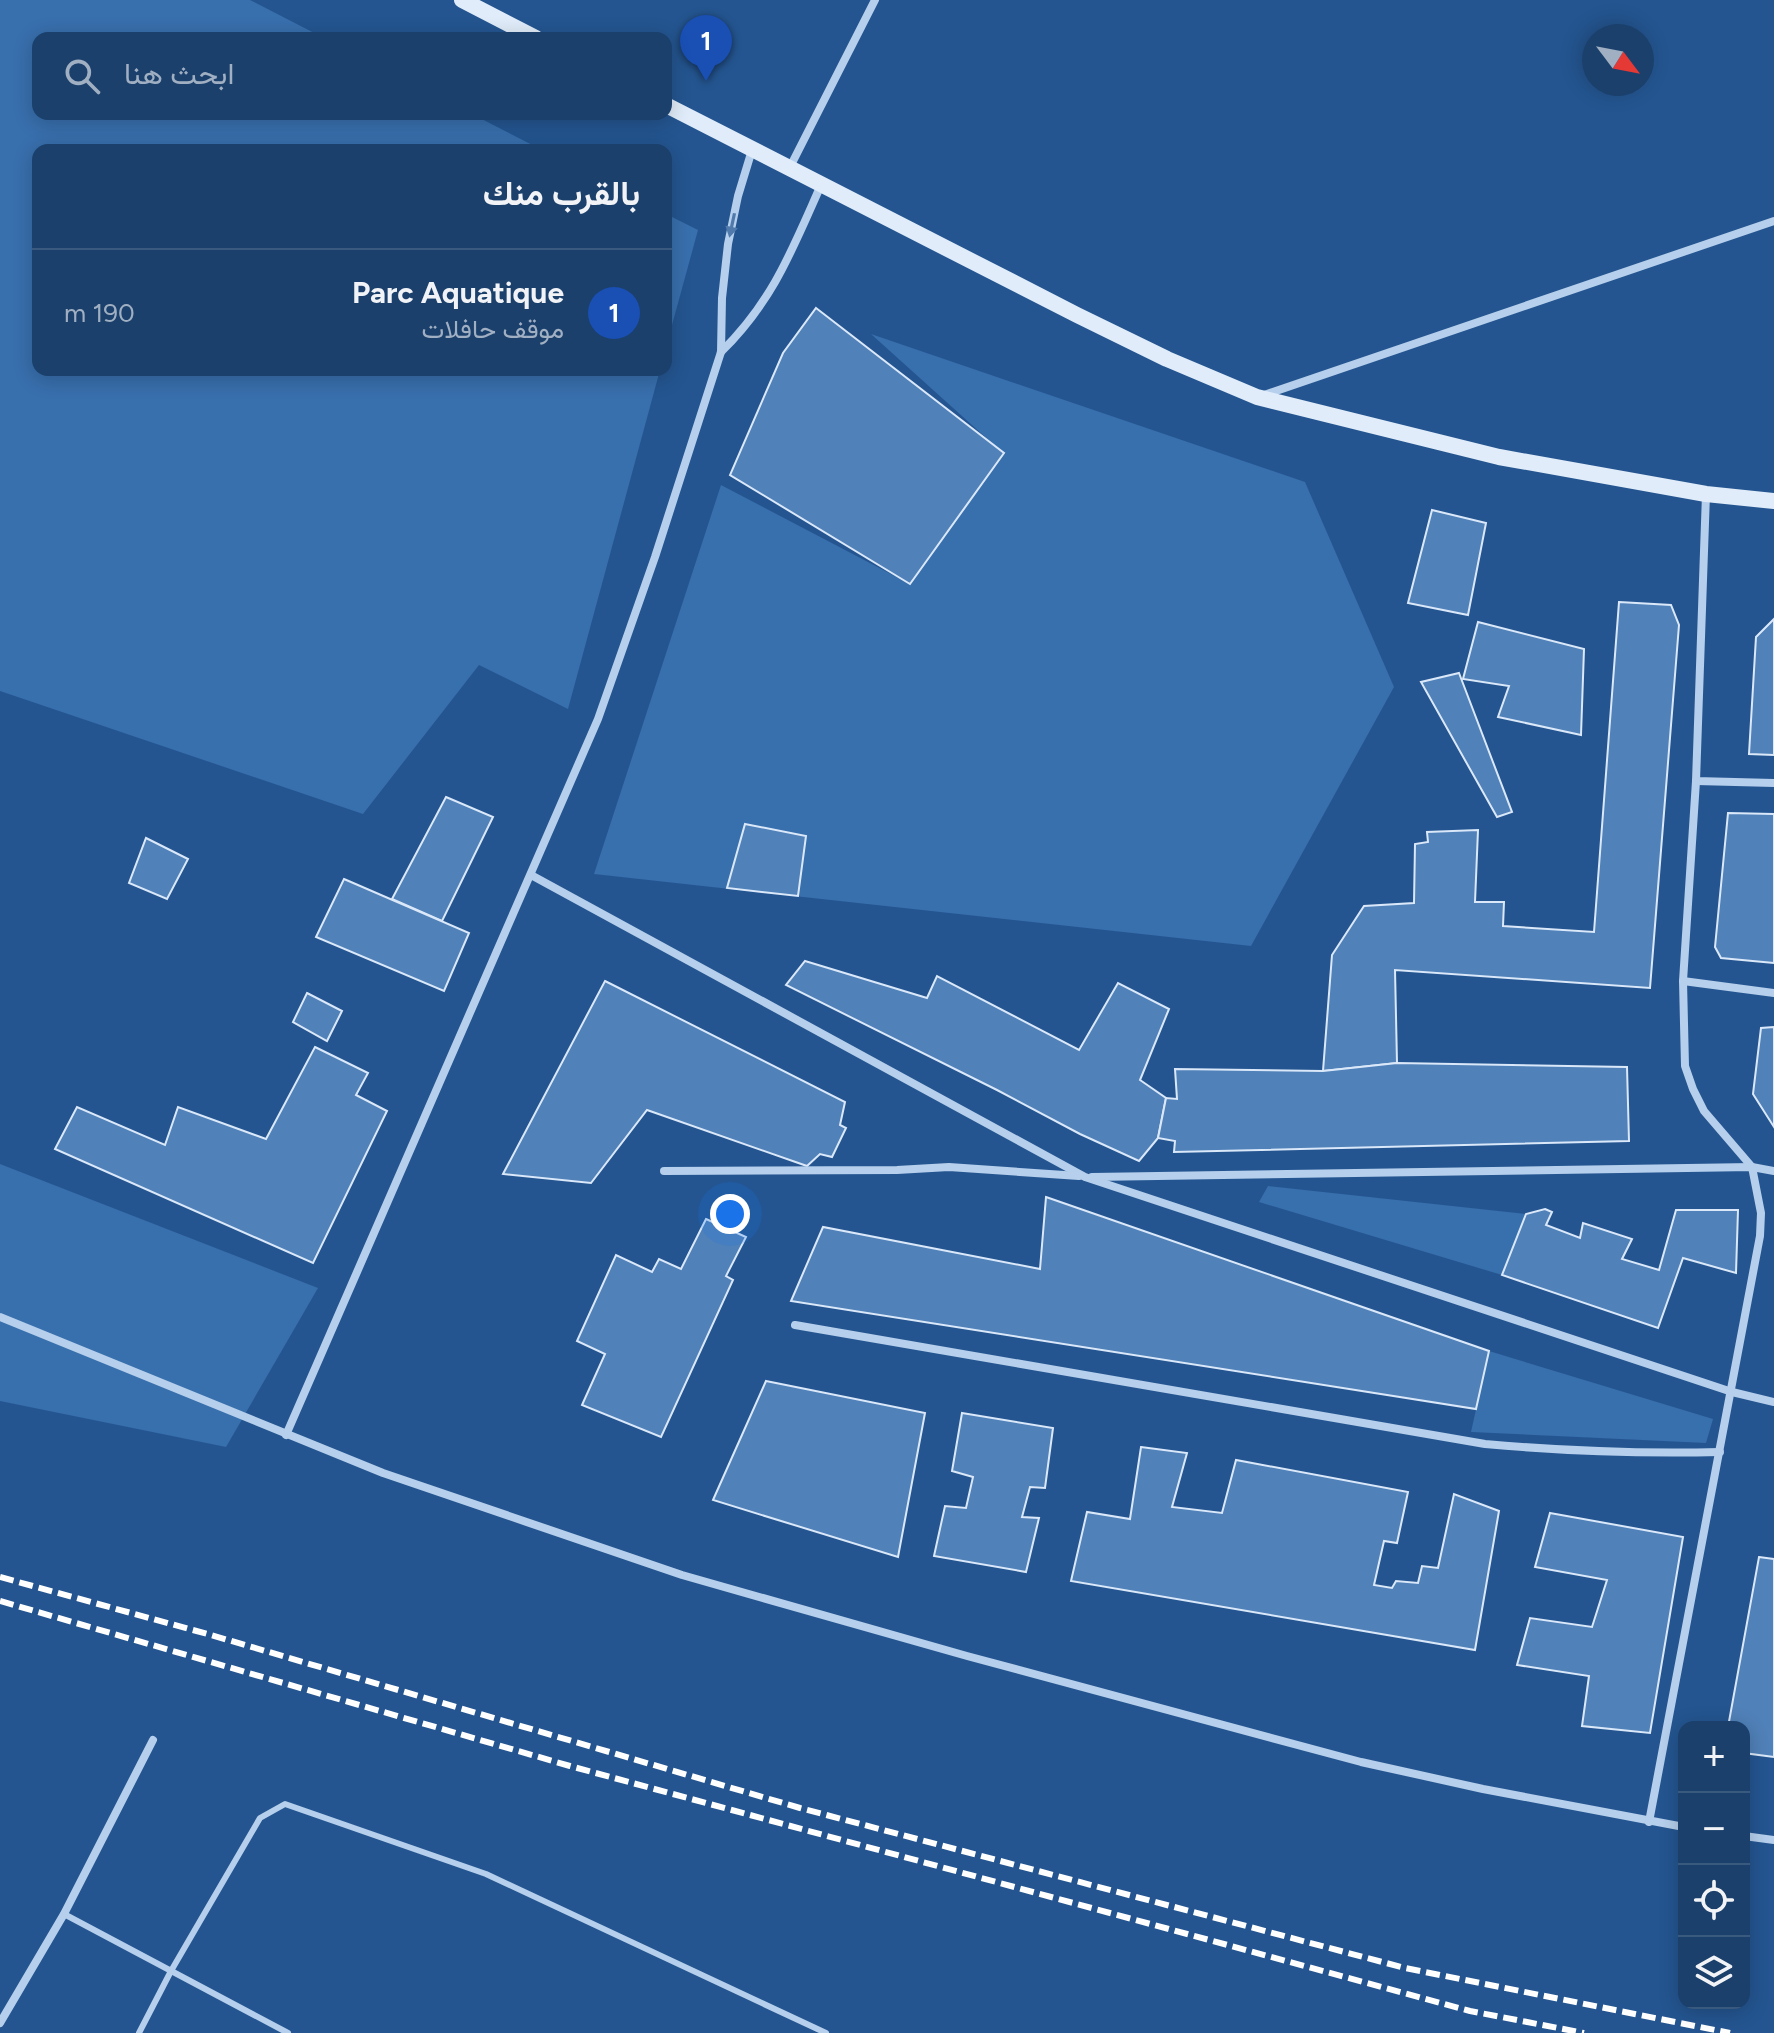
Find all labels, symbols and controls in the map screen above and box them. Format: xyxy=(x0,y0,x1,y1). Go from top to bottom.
pin: 1 xyxy=(680,15,732,81)
north arrow xyxy=(1582,24,1654,96)
search box xyxy=(32,32,672,120)
icon: search xyxy=(60,54,104,98)
text: ابحث هنا xyxy=(124,55,234,92)
text: بالقرب منك xyxy=(483,173,640,214)
one-way arrow xyxy=(725,213,738,238)
text: Parc Aquatique xyxy=(352,274,564,311)
text: 190 m xyxy=(64,297,135,329)
text: 1 xyxy=(609,297,620,329)
text: موقف حافلات xyxy=(422,313,564,345)
your location xyxy=(710,1194,750,1234)
map controls xyxy=(1678,1721,1750,2009)
button: + xyxy=(1678,1721,1750,1793)
button: − xyxy=(1678,1793,1750,1865)
button: locate xyxy=(1678,1865,1750,1937)
button: layers xyxy=(1678,1937,1750,2009)

